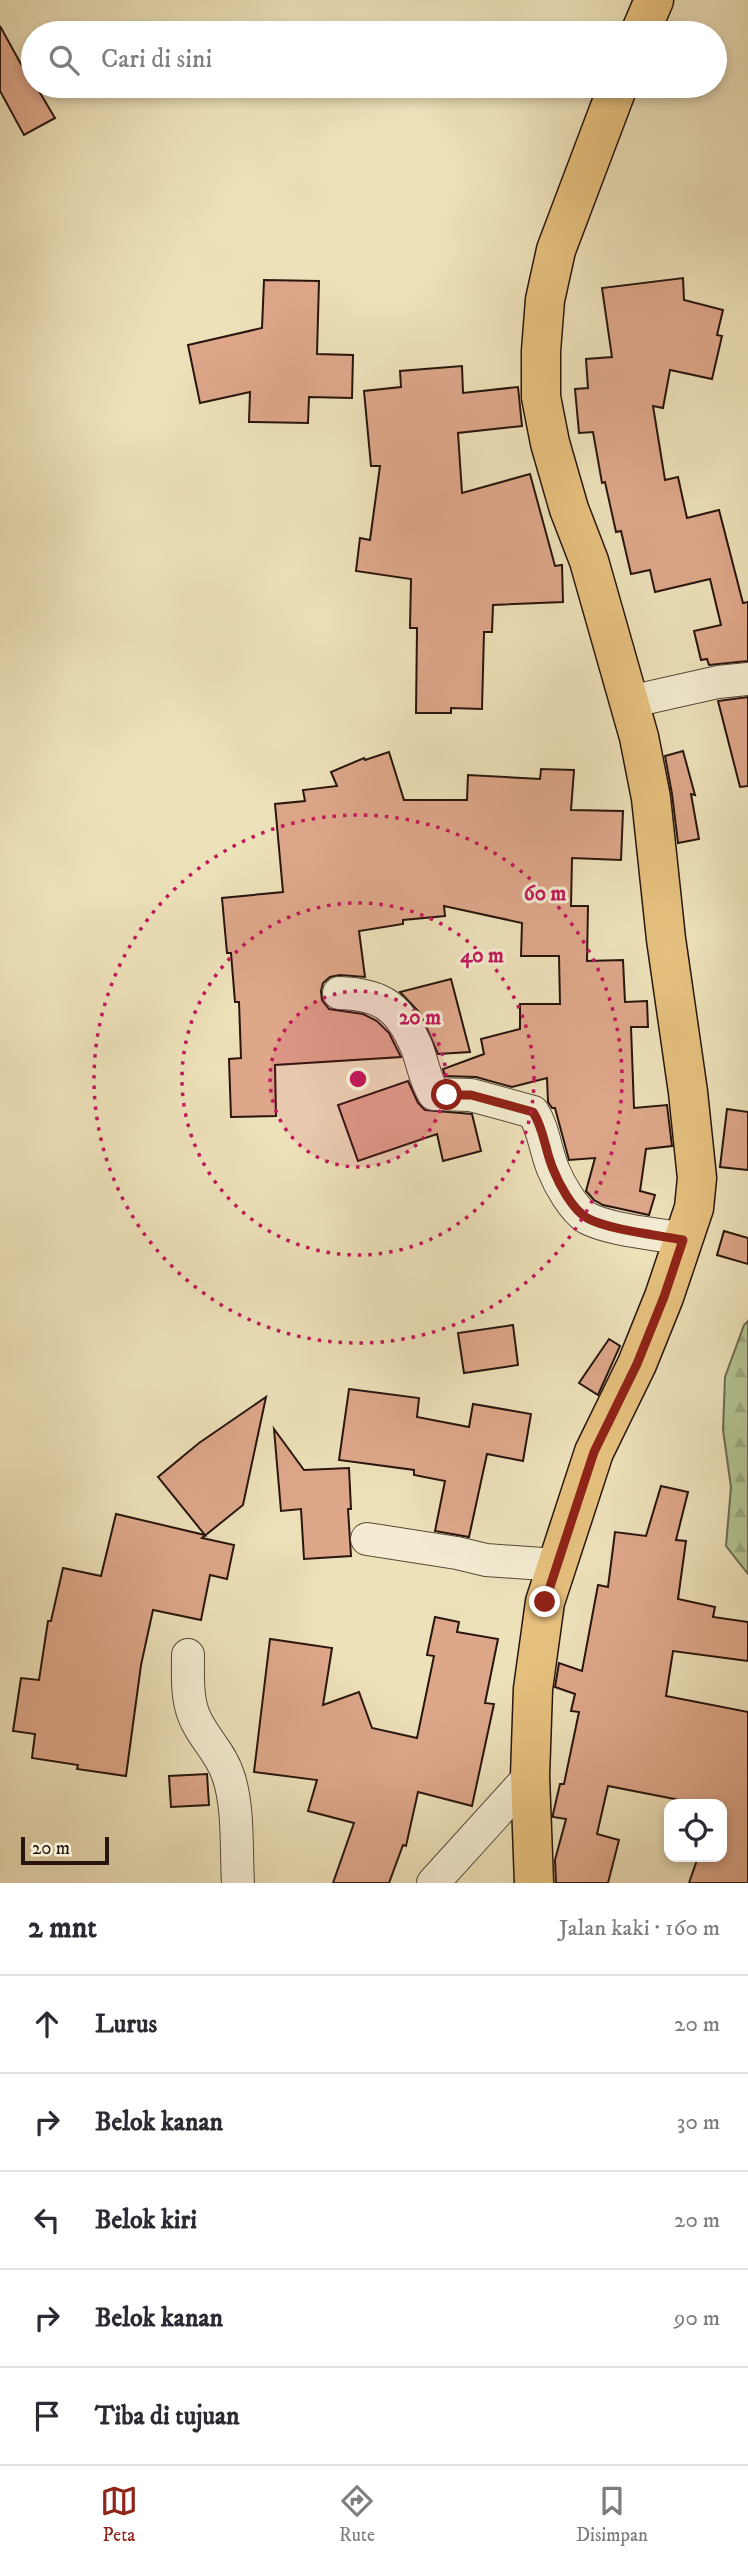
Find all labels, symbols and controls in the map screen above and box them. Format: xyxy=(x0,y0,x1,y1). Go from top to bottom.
search box xyxy=(21,21,727,98)
icon: search xyxy=(45,41,83,79)
text: Cari di sini xyxy=(101,43,212,76)
text: 60 m xyxy=(524,881,566,907)
text: 40 m xyxy=(460,943,504,969)
text: 20 m xyxy=(399,1005,441,1031)
centre of rings xyxy=(346,1067,370,1091)
route start xyxy=(431,1079,462,1110)
route end xyxy=(529,1586,560,1617)
map controls xyxy=(664,1799,727,1862)
button: locate xyxy=(664,1799,727,1862)
scale bar xyxy=(21,1834,108,1866)
text: 20 m xyxy=(32,1837,70,1860)
text: 2 mnt xyxy=(28,1910,97,1947)
text: Jalan kaki · 160 m xyxy=(559,1914,720,1943)
icon: ahead xyxy=(28,2005,66,2043)
text: Lurus xyxy=(95,2008,157,2041)
text: 20 m xyxy=(674,2010,720,2039)
icon: right xyxy=(28,2103,66,2141)
text: Belok kanan xyxy=(95,2106,223,2139)
text: 30 m xyxy=(677,2108,720,2137)
icon: left xyxy=(28,2201,66,2239)
text: Belok kiri xyxy=(95,2204,197,2237)
text: 20 m xyxy=(674,2206,720,2235)
icon: right xyxy=(28,2299,66,2337)
text: Belok kanan xyxy=(95,2302,223,2335)
text: 90 m xyxy=(674,2304,720,2333)
icon: arrive xyxy=(28,2397,66,2435)
text: Tiba di tujuan xyxy=(95,2400,240,2433)
tab: Peta xyxy=(100,2482,138,2547)
tab: Rute xyxy=(338,2482,376,2547)
tab: Disimpan xyxy=(576,2482,648,2547)

